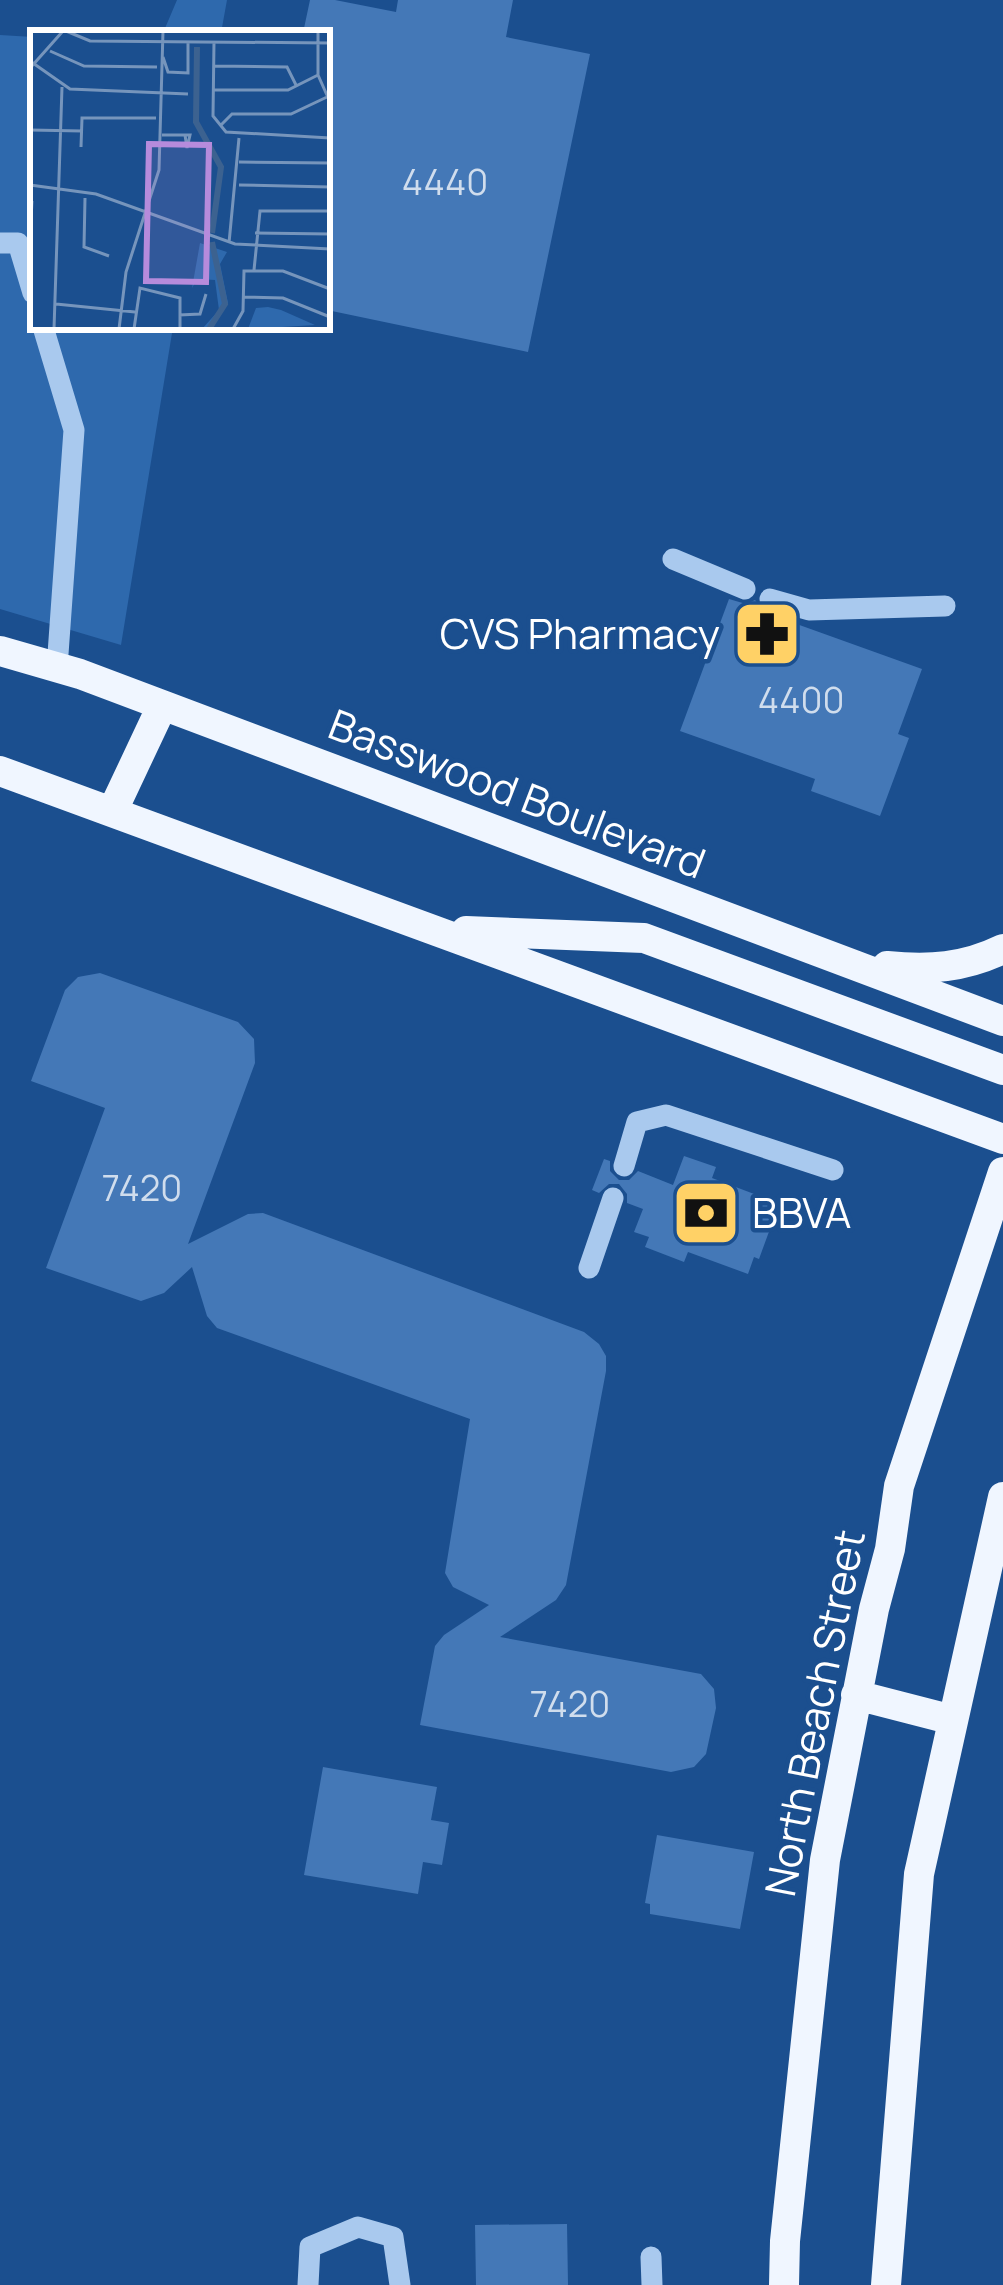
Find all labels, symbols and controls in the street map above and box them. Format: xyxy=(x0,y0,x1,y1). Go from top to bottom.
inset map xyxy=(30,30,330,330)
house number: 4440 xyxy=(402,157,488,206)
pharmacy icon: CVS Pharmacy xyxy=(732,599,802,669)
place label: CVS Pharmacy xyxy=(440,604,720,662)
house number: 4400 xyxy=(758,675,844,724)
street label: Basswood Boulevard xyxy=(321,695,714,892)
house number: 7420 xyxy=(102,1163,182,1212)
bank icon: BBVA xyxy=(671,1178,741,1248)
place label: BBVA xyxy=(752,1183,851,1241)
street label: North Beach Street xyxy=(750,1525,878,1901)
house number: 7420 xyxy=(530,1679,610,1728)

